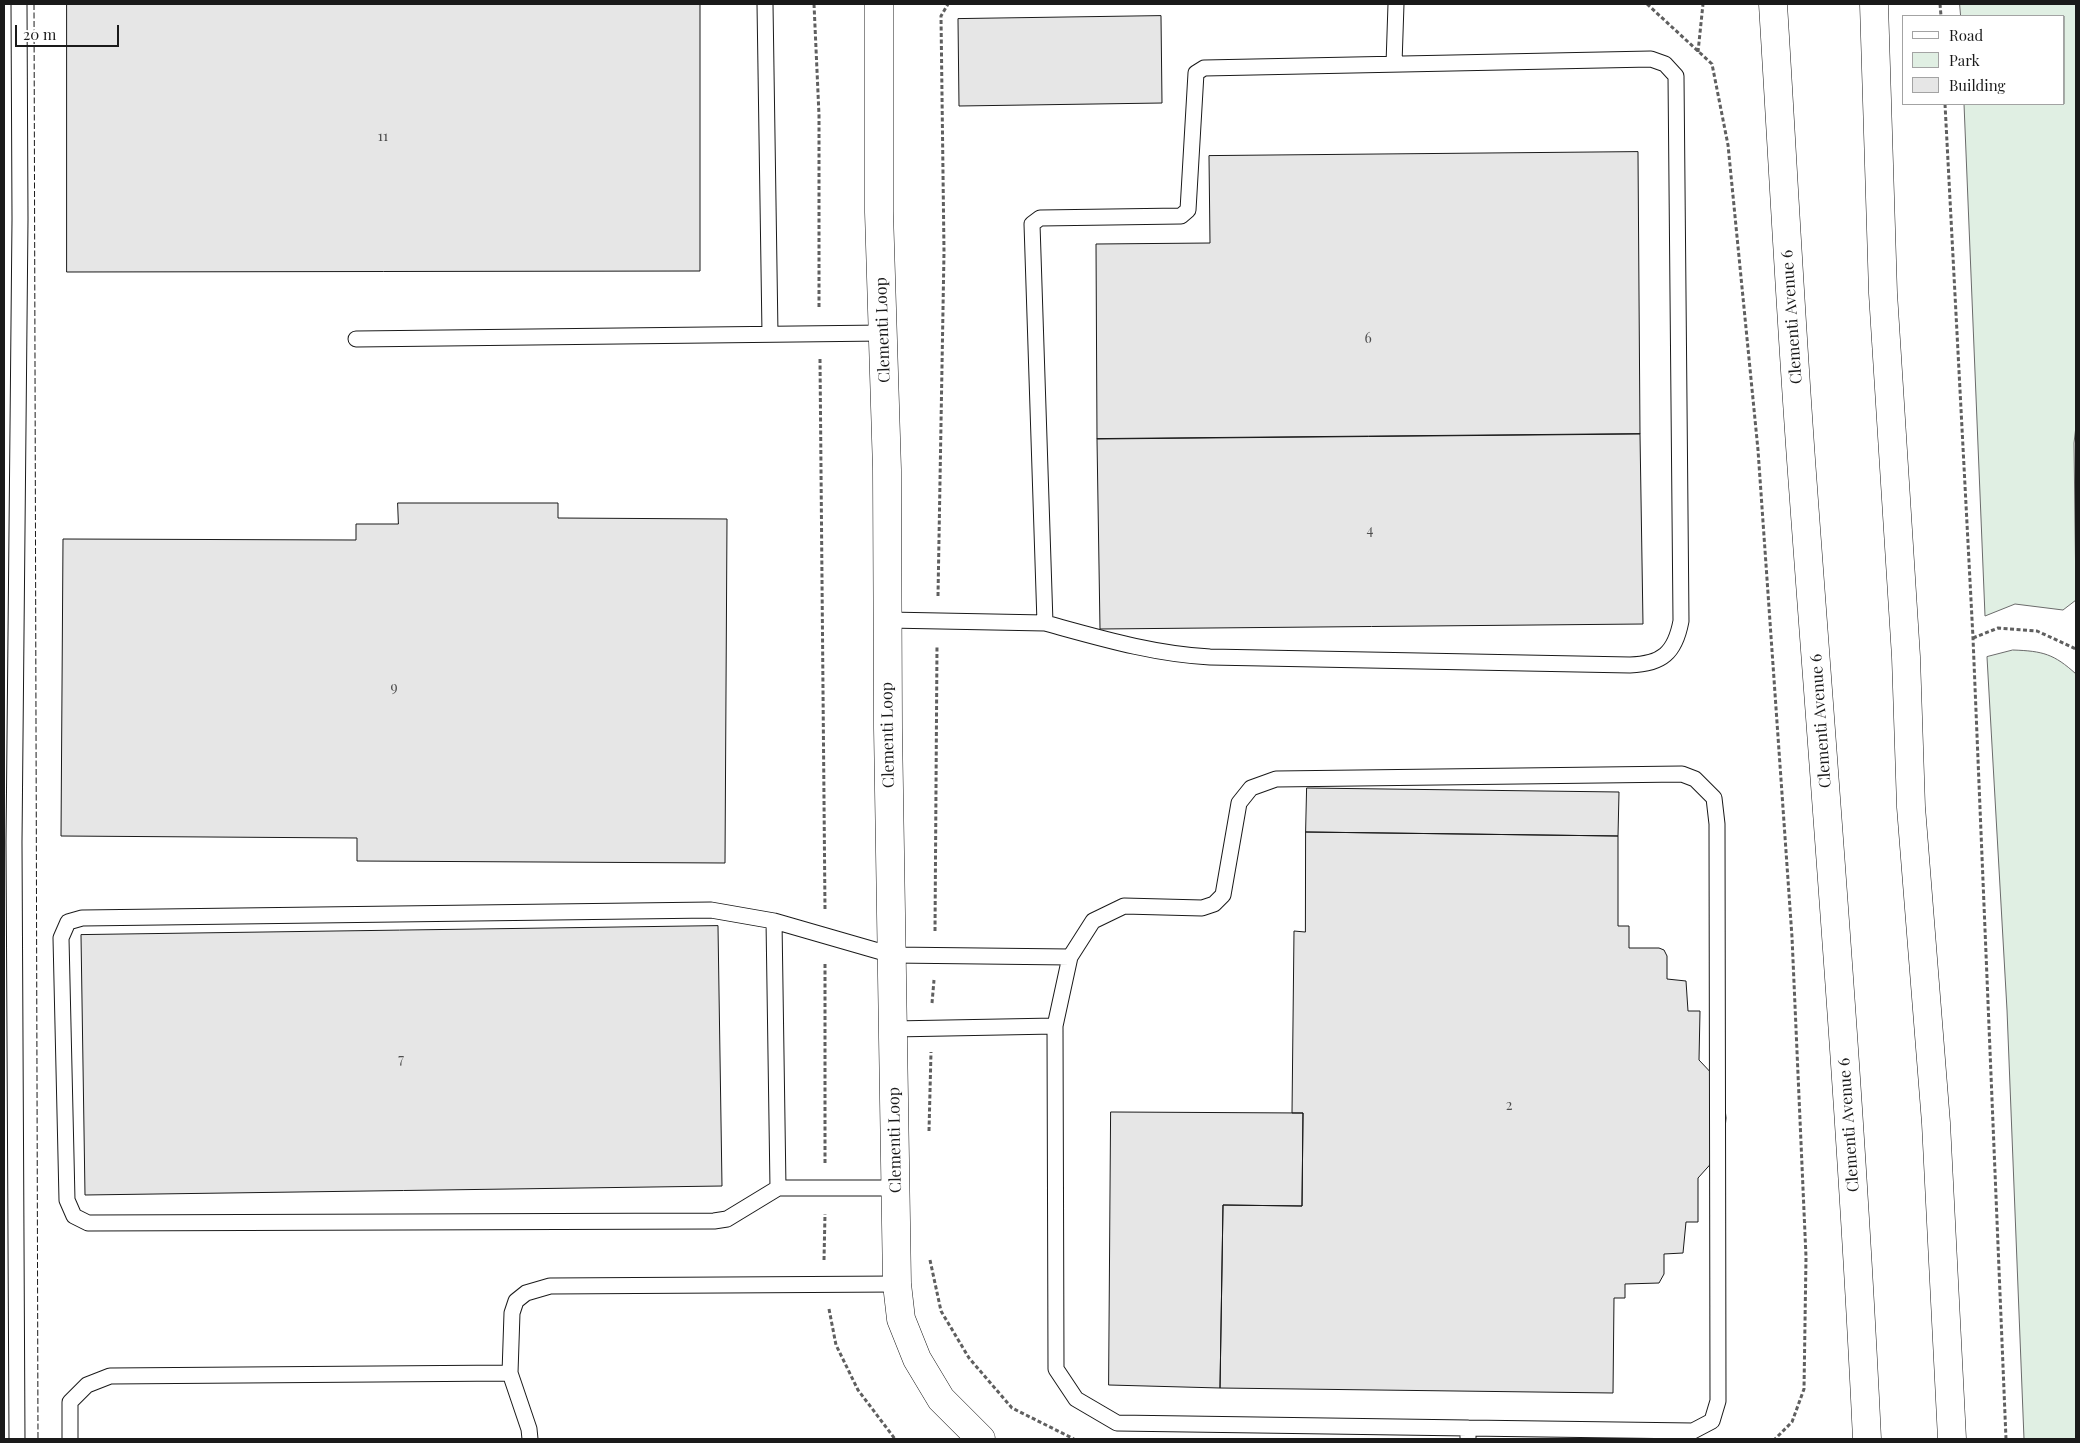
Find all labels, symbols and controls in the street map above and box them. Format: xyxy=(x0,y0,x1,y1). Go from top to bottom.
scale bar xyxy=(18,15,121,47)
legend xyxy=(1902,15,2065,105)
text: 20 m xyxy=(23,24,56,44)
text: Road xyxy=(1949,25,1983,45)
text: Park xyxy=(1949,50,1980,70)
text: Building xyxy=(1949,75,2005,95)
house number: 11 xyxy=(378,129,388,145)
street label: Clementi Avenue 6 xyxy=(1778,249,1806,385)
street label: Clementi Loop xyxy=(872,277,894,383)
house number: 6 xyxy=(1364,331,1372,347)
house number: 4 xyxy=(1367,523,1373,539)
street label: Clementi Avenue 6 xyxy=(1807,653,1835,789)
house number: 9 xyxy=(390,680,398,696)
street label: Clementi Loop xyxy=(877,682,899,788)
house number: 7 xyxy=(398,1052,404,1068)
street label: Clementi Avenue 6 xyxy=(1835,1057,1863,1193)
street label: Clementi Loop xyxy=(884,1087,906,1193)
house number: 2 xyxy=(1506,1098,1512,1114)

